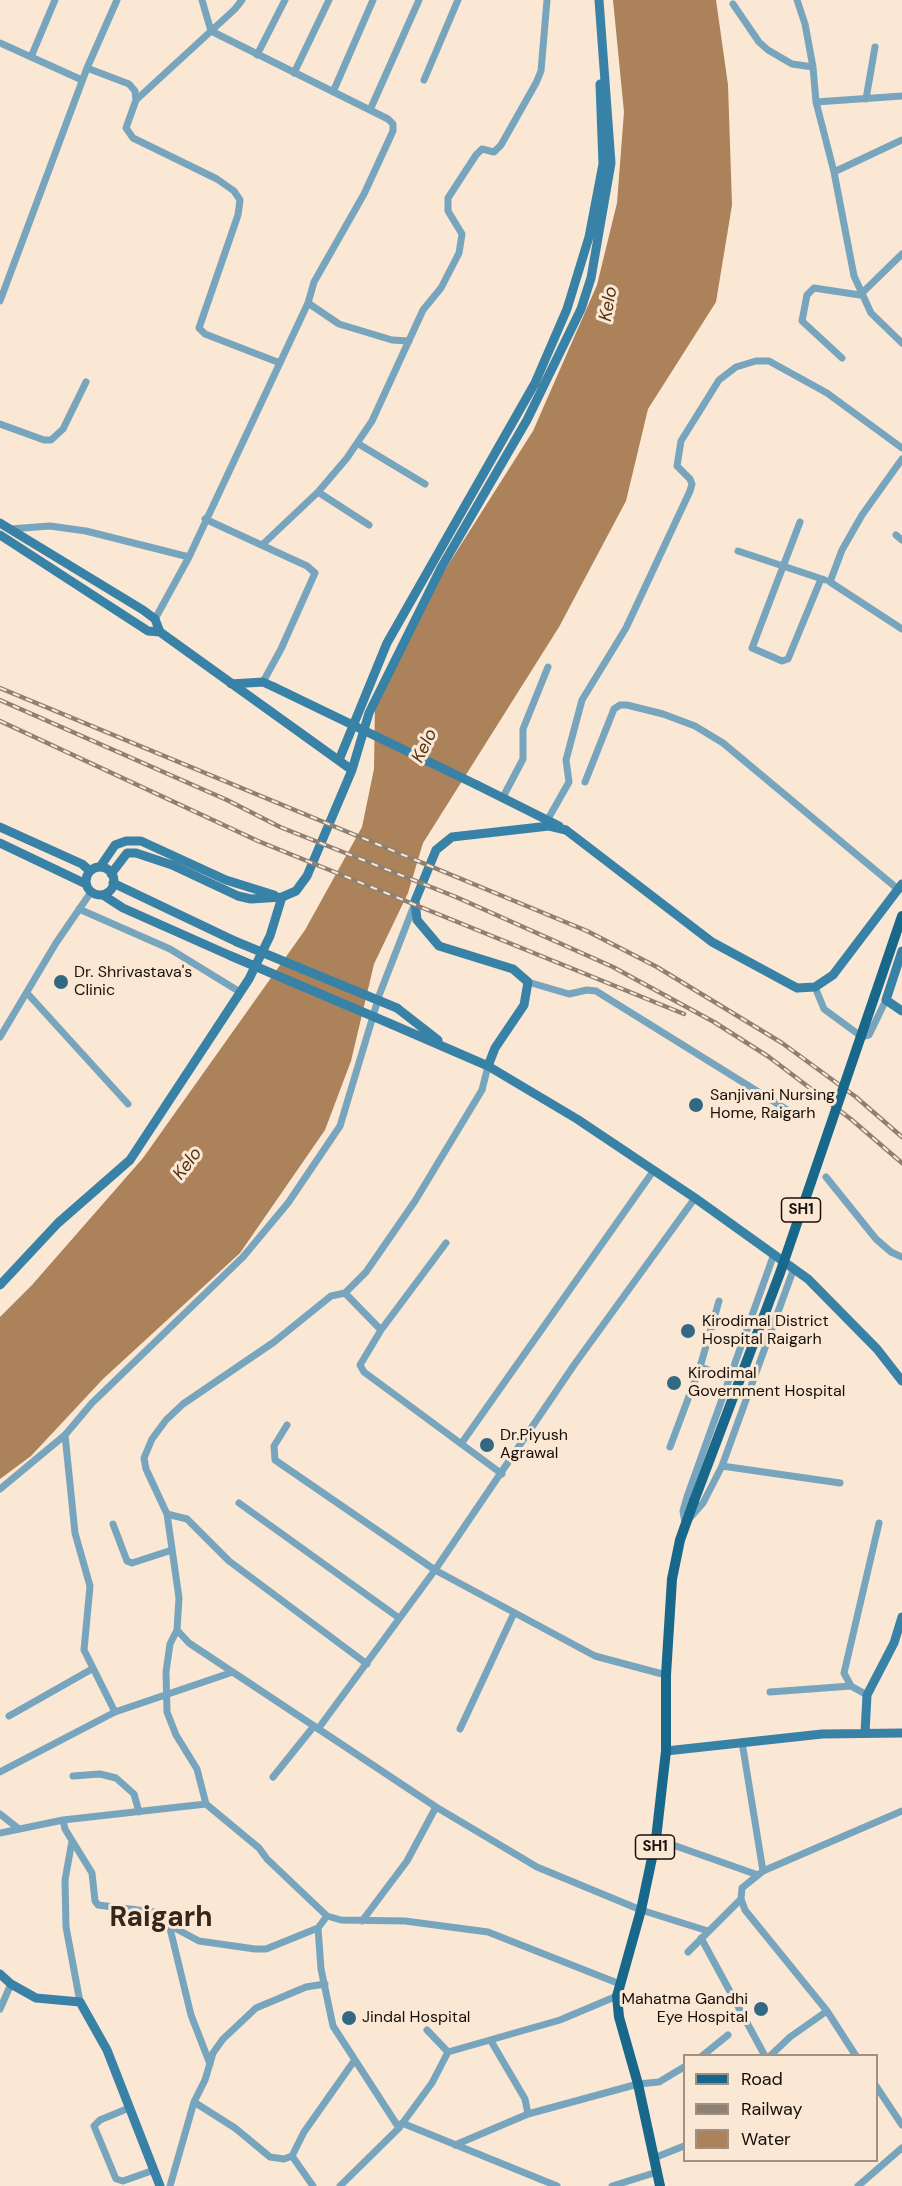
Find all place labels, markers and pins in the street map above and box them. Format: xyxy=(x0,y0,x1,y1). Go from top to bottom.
place label: Dr. Shrivastava's Clinic xyxy=(74,963,192,1001)
marker: Dr. Shrivastava's Clinic xyxy=(52,973,70,991)
place label: Sanjivani Nursing Home, Raigarh xyxy=(710,1086,835,1124)
marker: Sanjivani Nursing Home, Raigarh xyxy=(687,1096,705,1114)
place label: Kirodimal District Hospital Raigarh xyxy=(702,1312,829,1350)
marker: Kirodimal District Hospital Raigarh xyxy=(679,1322,697,1340)
place label: Kirodimal Government Hospital xyxy=(688,1364,845,1402)
marker: Kirodimal Government Hospital xyxy=(665,1374,683,1392)
place label: Dr.Piyush Agrawal xyxy=(500,1426,568,1464)
marker: Dr.Piyush Agrawal xyxy=(478,1436,496,1454)
place label: Mahatma Gandhi Eye Hospital xyxy=(622,1990,748,2028)
marker: Mahatma Gandhi Eye Hospital xyxy=(752,2000,770,2018)
place label: Jindal Hospital xyxy=(362,2008,470,2028)
marker: Jindal Hospital xyxy=(340,2009,358,2027)

